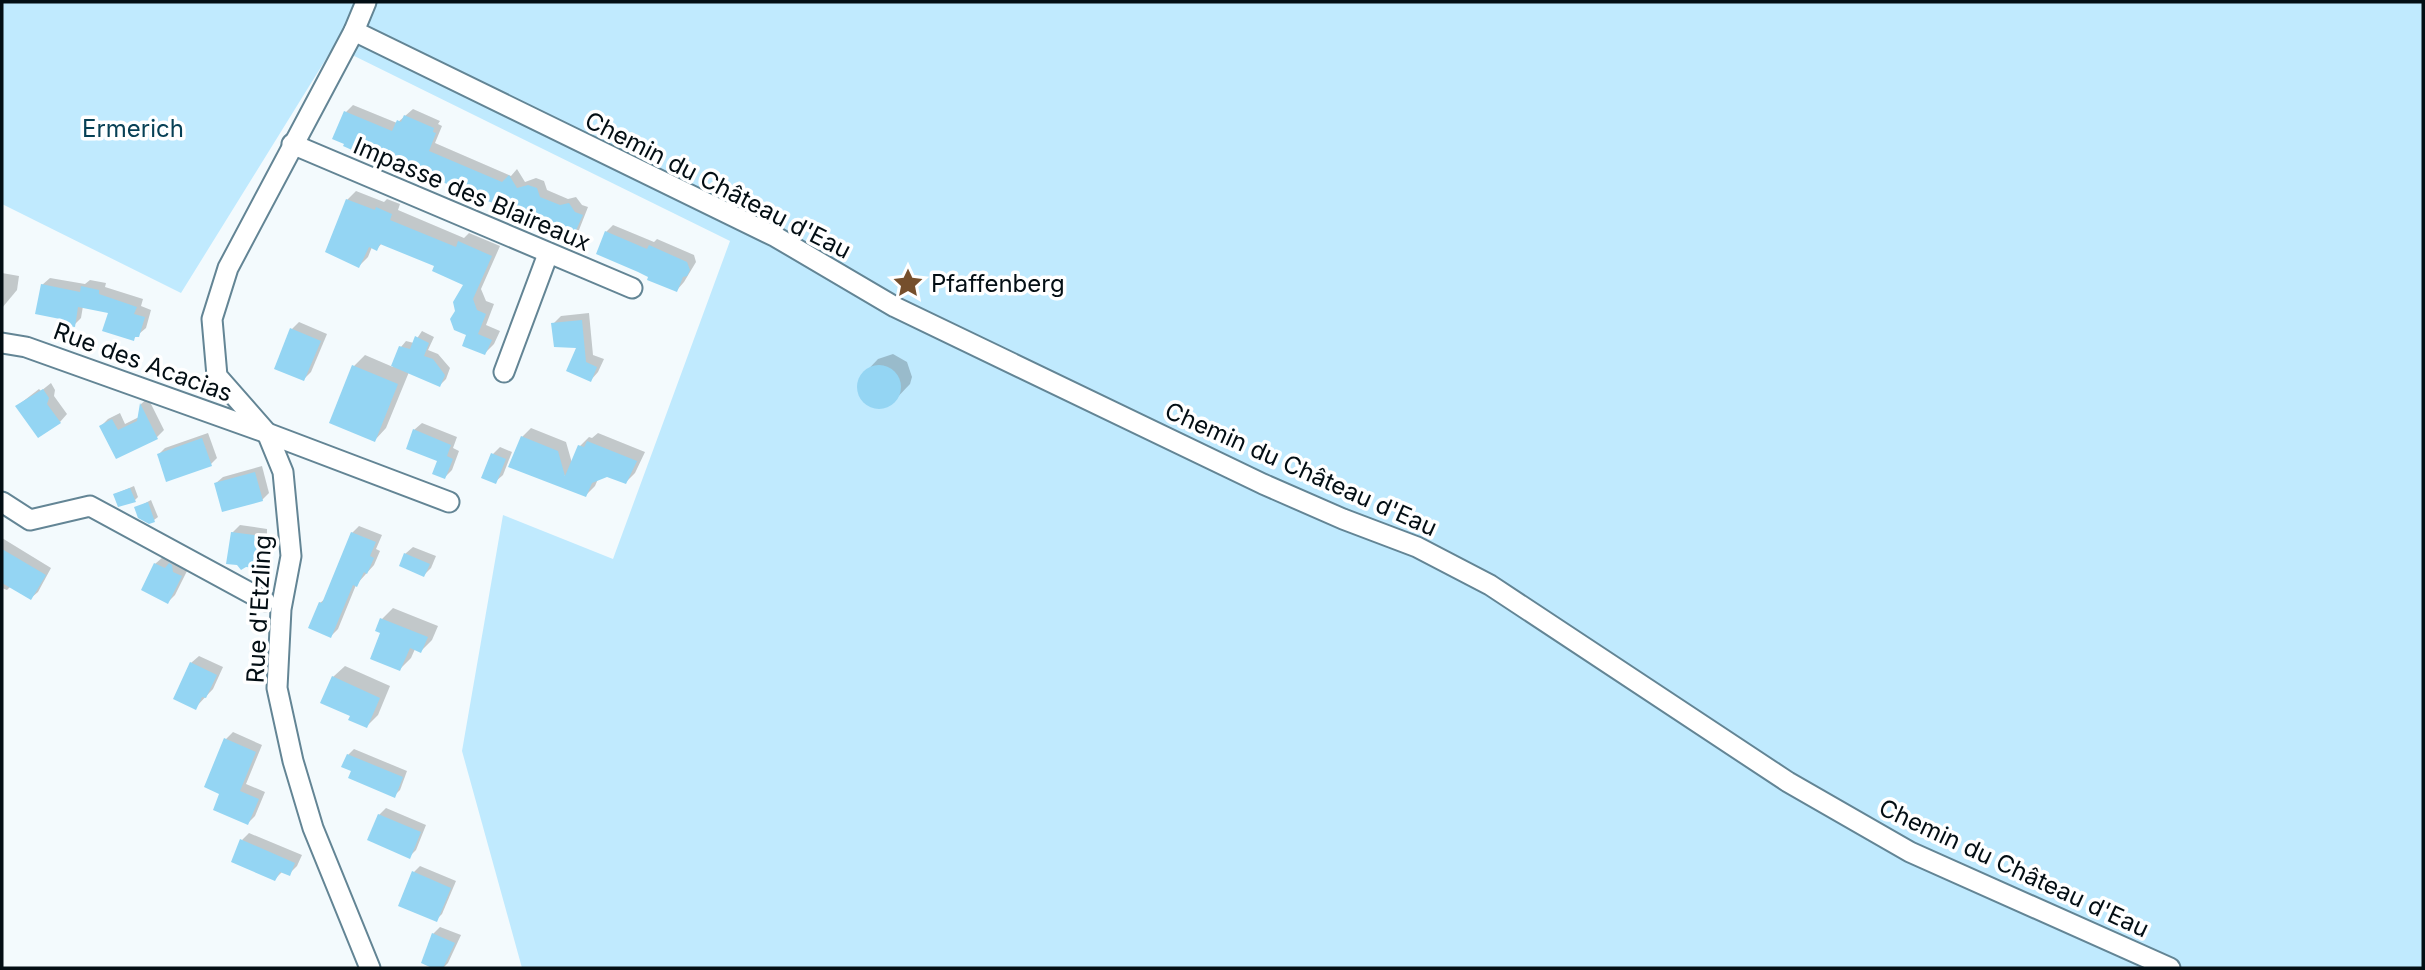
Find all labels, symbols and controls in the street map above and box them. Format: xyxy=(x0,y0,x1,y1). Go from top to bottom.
street label: Chemin du Château d'Eau xyxy=(580,105,856,265)
park label: Ermerich xyxy=(82,114,184,143)
street label: Impasse des Blaireaux xyxy=(349,131,595,257)
place icon: Pfaffenberg xyxy=(891,266,925,300)
place label: Pfaffenberg xyxy=(931,269,1065,298)
street label: Rue des Acacias xyxy=(50,316,236,408)
street label: Chemin du Château d'Eau xyxy=(1161,396,1441,542)
street label: Rue d'Etzling xyxy=(241,534,277,684)
street label: Chemin du Château d'Eau xyxy=(1874,793,2154,943)

